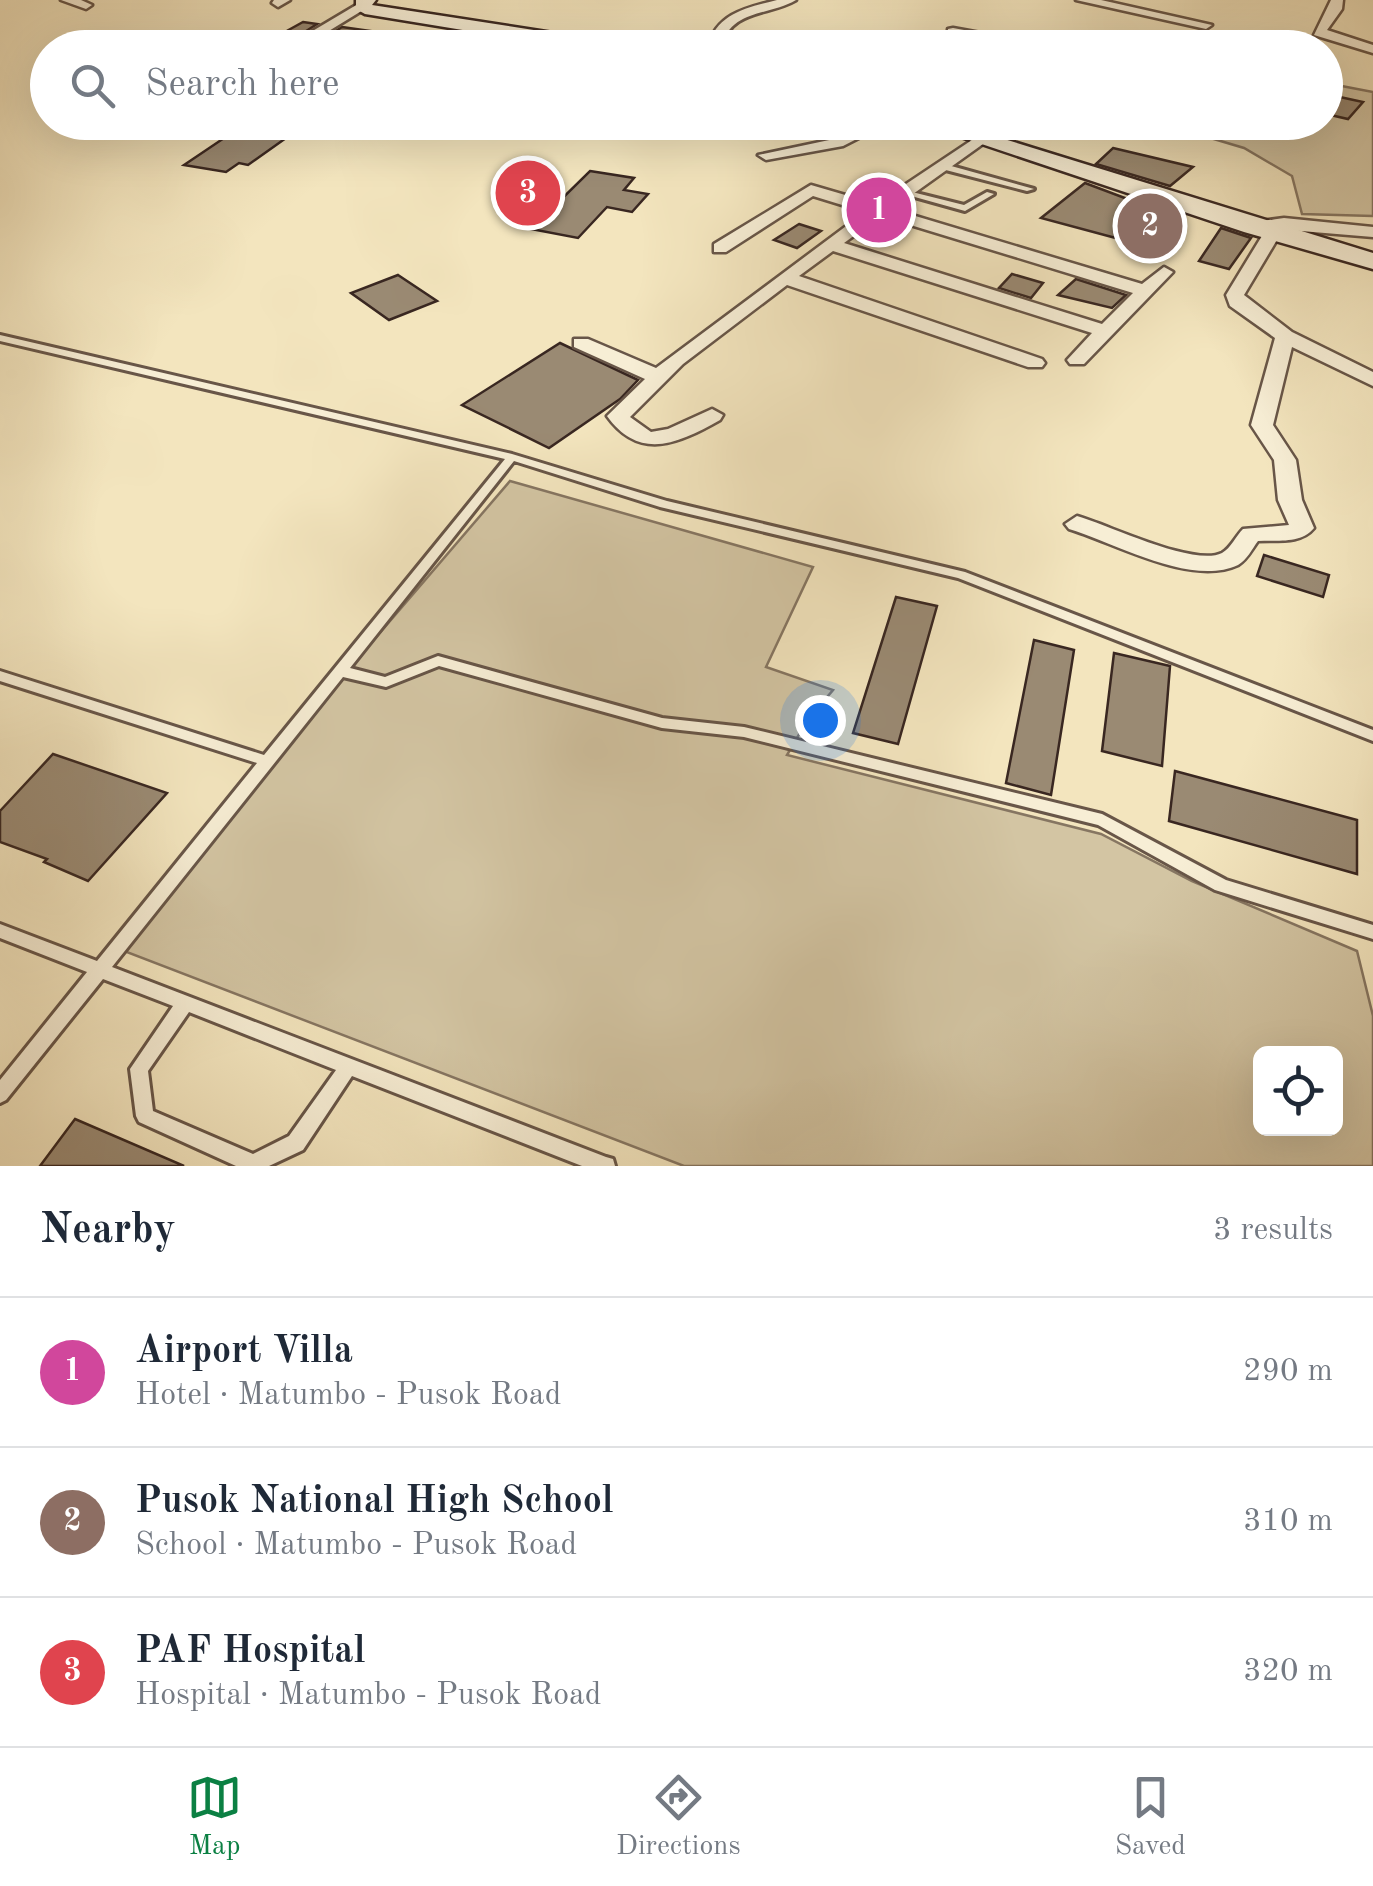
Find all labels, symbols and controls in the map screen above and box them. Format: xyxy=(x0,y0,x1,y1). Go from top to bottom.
search box xyxy=(30,30,1343,140)
icon: search xyxy=(65,58,120,113)
text: Search here xyxy=(145,66,340,104)
pin: 3 xyxy=(496,156,560,230)
pin: 1 xyxy=(846,172,912,248)
pin: 2 xyxy=(1118,188,1182,264)
your location xyxy=(795,695,846,746)
map controls xyxy=(1253,1046,1343,1136)
button: locate xyxy=(1253,1046,1343,1136)
text: Nearby xyxy=(40,1210,176,1252)
text: 3 results xyxy=(1213,1215,1333,1247)
text: Airport Villa xyxy=(135,1333,353,1371)
text: 1 xyxy=(63,1356,82,1388)
text: 290 m xyxy=(1243,1356,1333,1388)
text: Hotel · Matumbo - Pusok Road xyxy=(135,1380,561,1412)
text: Pusok National High School xyxy=(135,1483,614,1521)
text: 2 xyxy=(63,1506,82,1538)
text: 310 m xyxy=(1243,1506,1333,1538)
text: School · Matumbo - Pusok Road xyxy=(135,1530,577,1562)
text: PAF Hospital xyxy=(135,1633,365,1671)
text: 3 xyxy=(63,1656,82,1688)
text: 320 m xyxy=(1243,1656,1333,1688)
text: Hospital · Matumbo - Pusok Road xyxy=(135,1680,602,1712)
tab: Map xyxy=(187,1770,242,1865)
tab: Directions xyxy=(616,1770,741,1865)
tab: Saved xyxy=(1115,1770,1186,1865)

